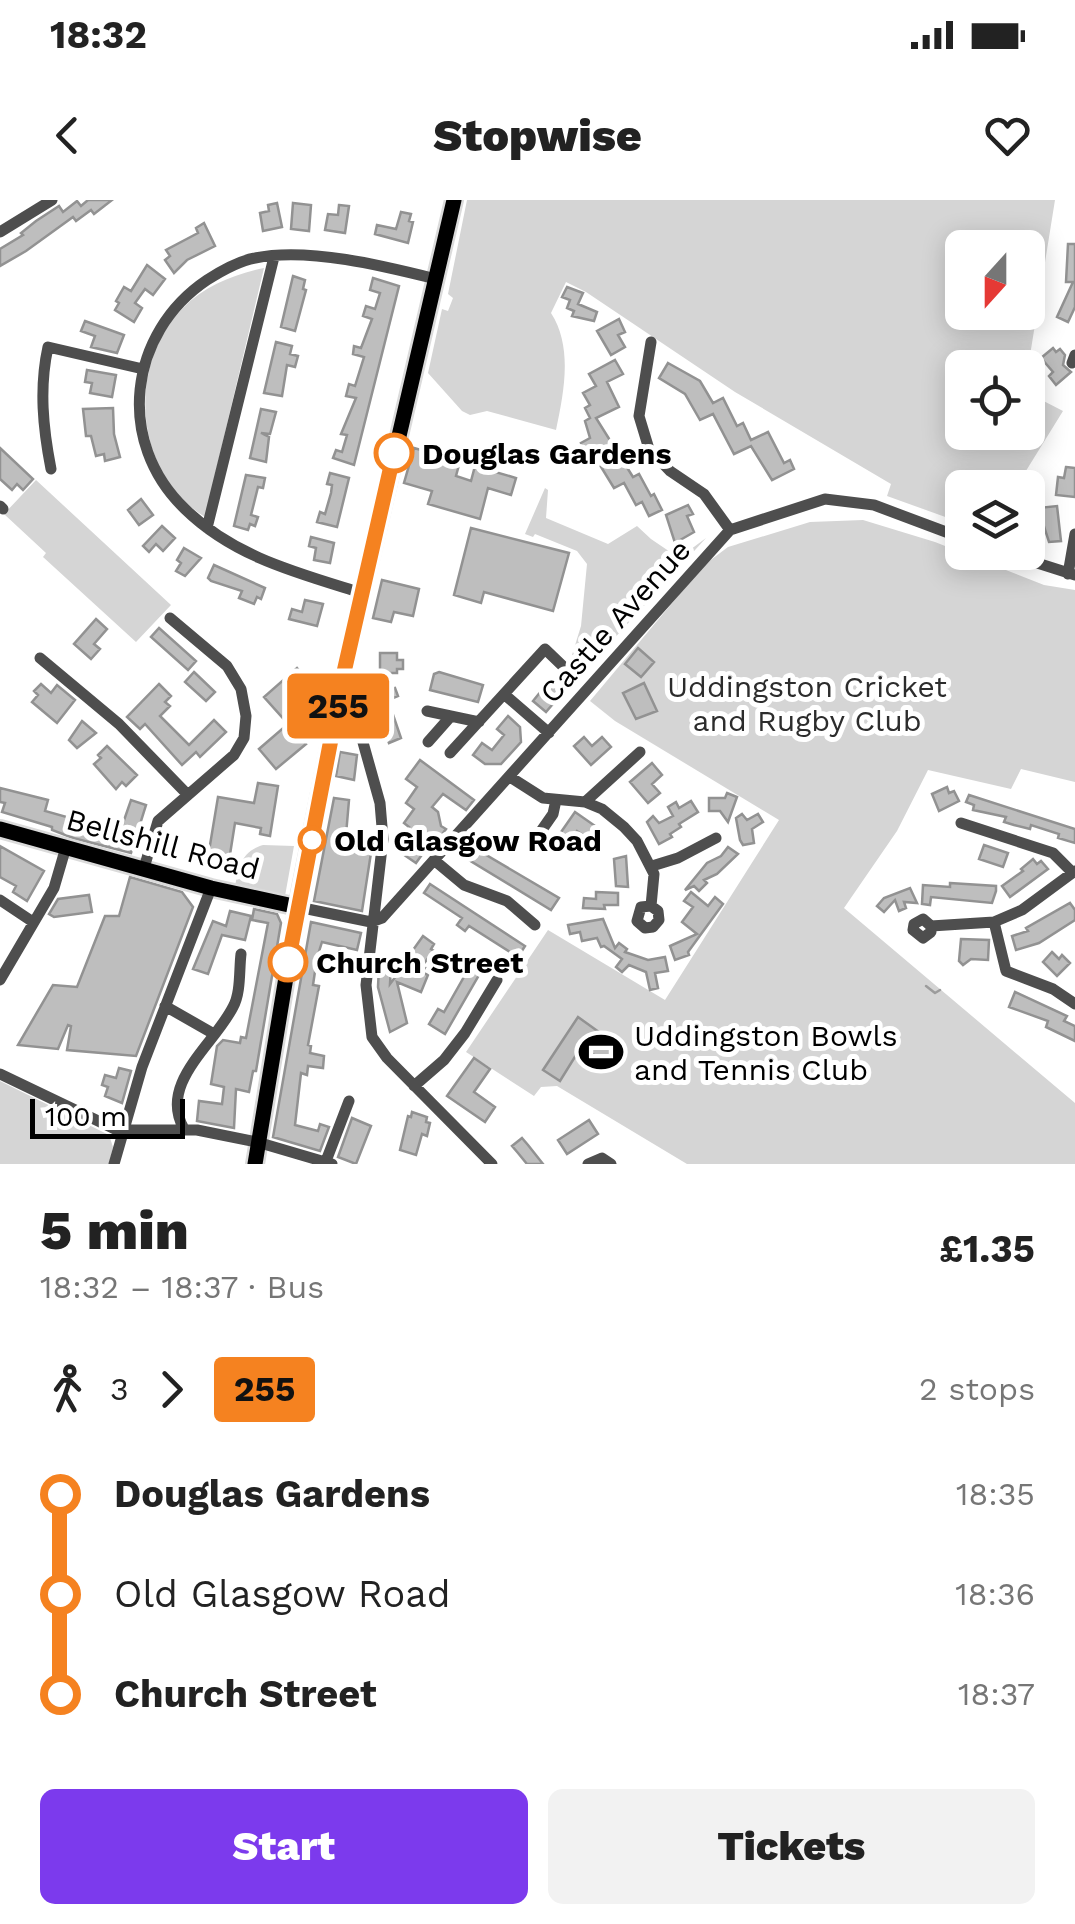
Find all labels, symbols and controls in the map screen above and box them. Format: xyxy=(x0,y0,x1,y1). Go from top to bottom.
text: 18:32 xyxy=(50,13,147,57)
icon: back xyxy=(40,108,95,163)
icon: heart xyxy=(980,108,1035,163)
text: Stopwise xyxy=(433,109,642,162)
north arrow xyxy=(945,230,1045,330)
map controls xyxy=(945,230,1045,570)
button: locate xyxy=(945,350,1045,450)
marker: Douglas Gardens xyxy=(375,434,413,472)
place label: Douglas Gardens xyxy=(422,436,671,471)
button: layers xyxy=(945,470,1045,570)
street label: Castle Avenue xyxy=(533,532,697,710)
park label: Uddingston Cricket and Rugby Club xyxy=(667,669,947,738)
line badge: 255 xyxy=(280,674,396,738)
text: 255 xyxy=(307,685,369,727)
street label: Bellshill Road xyxy=(63,801,263,887)
place label: Old Glasgow Road xyxy=(334,823,602,858)
marker: Old Glasgow Road xyxy=(299,827,325,853)
marker: Church Street xyxy=(269,943,307,981)
place label: Church Street xyxy=(316,945,523,980)
place label: Uddingston Bowls and Tennis Club xyxy=(634,1018,898,1087)
sports icon: Uddingston Bowls and Tennis Club xyxy=(577,1028,625,1076)
scale bar xyxy=(30,1094,185,1138)
text: 100 m xyxy=(45,1100,127,1133)
text: 5 min xyxy=(40,1198,189,1262)
text: £1.35 xyxy=(939,1227,1035,1271)
text: 18:32 – 18:37 · Bus xyxy=(40,1268,324,1306)
icon: walk xyxy=(40,1362,95,1417)
icon: forward xyxy=(144,1362,199,1417)
text: 255 xyxy=(234,1368,295,1410)
text: 3 xyxy=(110,1370,129,1408)
text: 2 stops xyxy=(919,1370,1035,1408)
text: Douglas Gardens xyxy=(114,1472,430,1516)
text: 18:35 xyxy=(956,1475,1035,1513)
text: Old Glasgow Road xyxy=(114,1572,451,1616)
text: 18:36 xyxy=(955,1575,1035,1613)
text: Church Street xyxy=(114,1672,377,1716)
text: 18:37 xyxy=(958,1675,1035,1713)
button: Start xyxy=(40,1789,528,1904)
button: Tickets xyxy=(548,1789,1035,1904)

